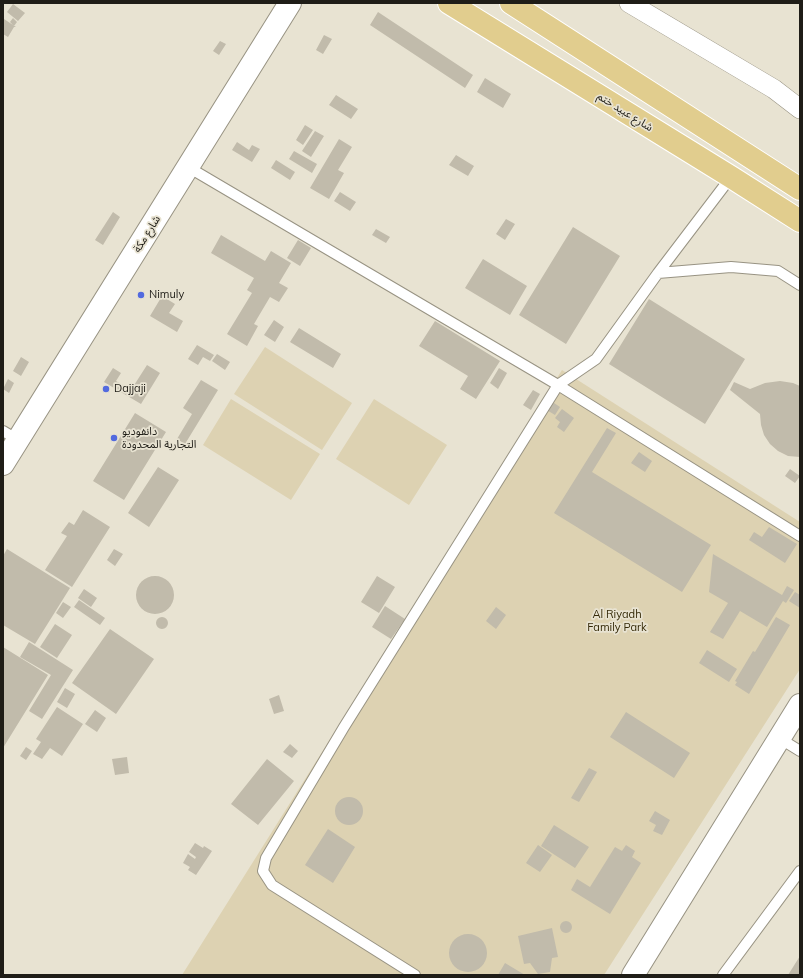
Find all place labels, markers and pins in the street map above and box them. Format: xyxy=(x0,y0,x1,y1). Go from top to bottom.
place label: Nimuly xyxy=(149,288,184,302)
marker: Nimuly xyxy=(136,290,146,300)
place label: Dajjaji xyxy=(114,382,146,396)
marker: Dajjaji xyxy=(101,384,111,394)
place label: دانفوديو التجارية المحدودة xyxy=(122,425,196,451)
marker: دانفوديو التجارية المحدودة xyxy=(109,433,119,443)

